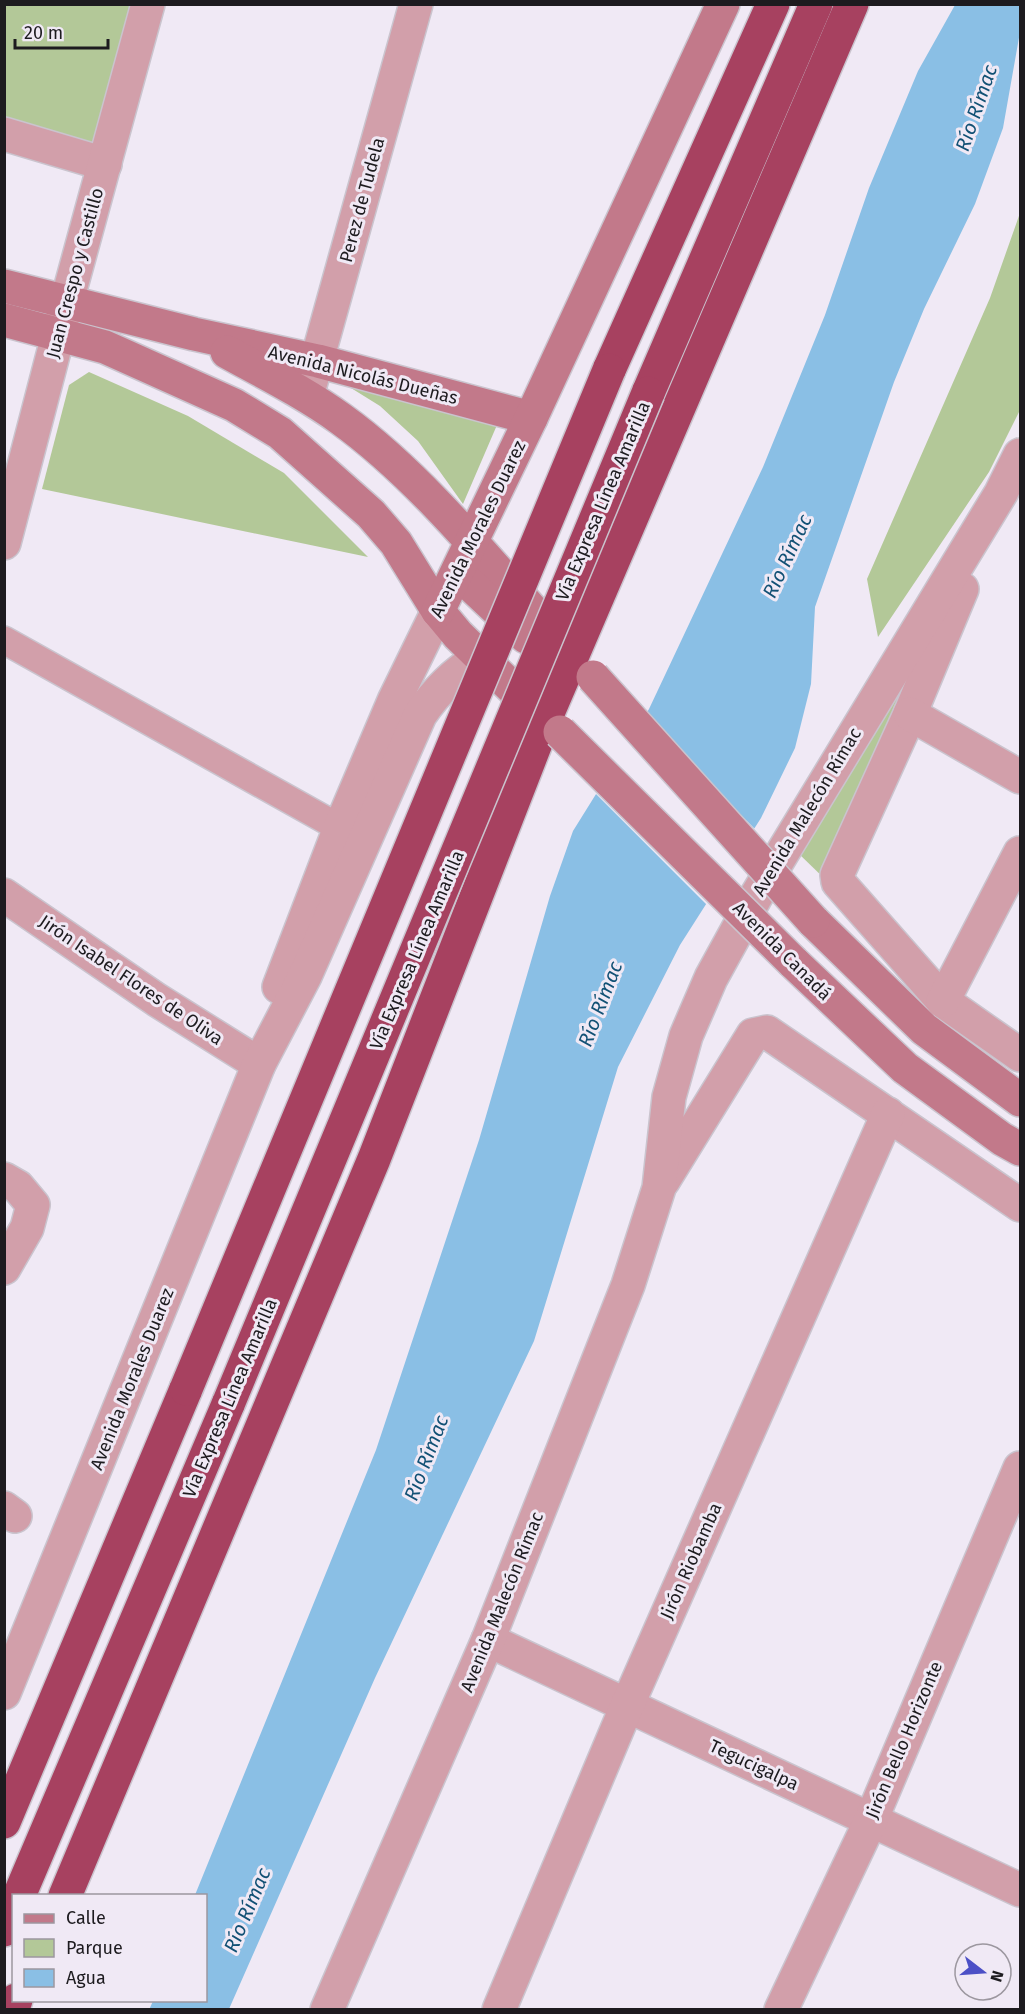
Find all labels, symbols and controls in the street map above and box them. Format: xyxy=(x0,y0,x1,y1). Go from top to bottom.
scale bar xyxy=(15,12,108,50)
text: 20 m xyxy=(24,22,63,44)
water label: Río Rímac xyxy=(950,61,1002,154)
street label: Perez de Tudela xyxy=(335,135,389,265)
street label: Juan Crespo y Castillo xyxy=(42,185,108,361)
street label: Avenida Nicolás Dueñas xyxy=(266,341,460,409)
street label: Vía Expresa Línea Amarilla xyxy=(551,398,655,604)
street label: Avenida Morales Duarez xyxy=(426,437,531,621)
water label: Río Rímac xyxy=(757,510,817,602)
street label: Avenida Malecón Rímac xyxy=(748,724,866,900)
street label: Vía Expresa Línea Amarilla xyxy=(365,847,469,1053)
street label: Avenida Canadá xyxy=(728,897,836,1005)
street label: Jirón Isabel Flores de Oliva xyxy=(35,910,227,1050)
water label: Río Rímac xyxy=(573,957,627,1050)
street label: Avenida Morales Duarez xyxy=(85,1285,179,1473)
street label: Vía Expresa Línea Amarilla xyxy=(178,1295,282,1501)
water label: Río Rímac xyxy=(399,1411,453,1504)
street label: Jirón Riobamba xyxy=(655,1499,727,1623)
street label: Avenida Malecón Rímac xyxy=(456,1508,548,1695)
street label: Jirón Bello Horizonte xyxy=(861,1658,947,1822)
street label: Tegucigalpa xyxy=(706,1735,802,1795)
water label: Río Rímac xyxy=(218,1864,276,1956)
legend xyxy=(12,1894,207,2002)
text: Calle xyxy=(66,1907,106,1929)
text: Parque xyxy=(66,1937,123,1959)
north arrow xyxy=(953,1942,1013,2002)
text: Agua xyxy=(66,1967,106,1989)
text: N xyxy=(986,1968,1008,1984)

